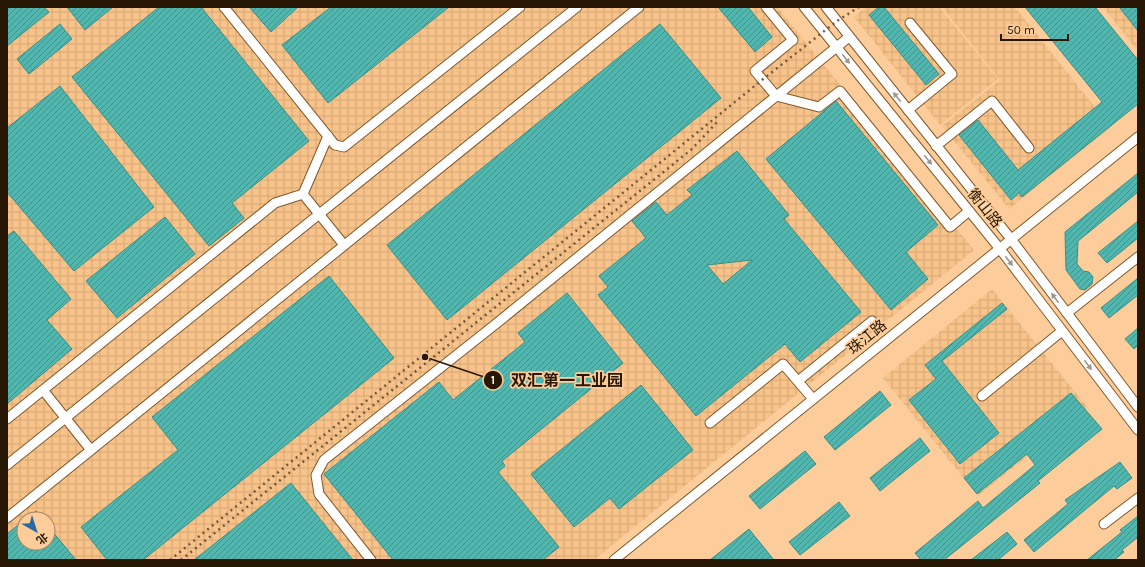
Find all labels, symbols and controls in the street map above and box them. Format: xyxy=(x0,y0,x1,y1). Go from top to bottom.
scale bar xyxy=(1001,16,1068,42)
text: 50 m xyxy=(1007,23,1035,37)
one-way arrow xyxy=(842,54,850,64)
one-way arrow xyxy=(893,91,902,102)
one-way arrow xyxy=(923,155,932,165)
street label: 衡山路 xyxy=(964,185,1006,231)
one-way arrow xyxy=(1005,256,1014,267)
one-way arrow xyxy=(1051,293,1059,304)
street label: 珠江路 xyxy=(844,316,890,358)
one-way arrow xyxy=(1084,359,1092,370)
callout: 双汇第一工业园 xyxy=(483,366,631,394)
text: 双汇第一工业园 xyxy=(511,371,623,390)
text: 1 xyxy=(491,373,495,387)
north arrow xyxy=(16,511,56,551)
text: 北 xyxy=(34,530,50,547)

